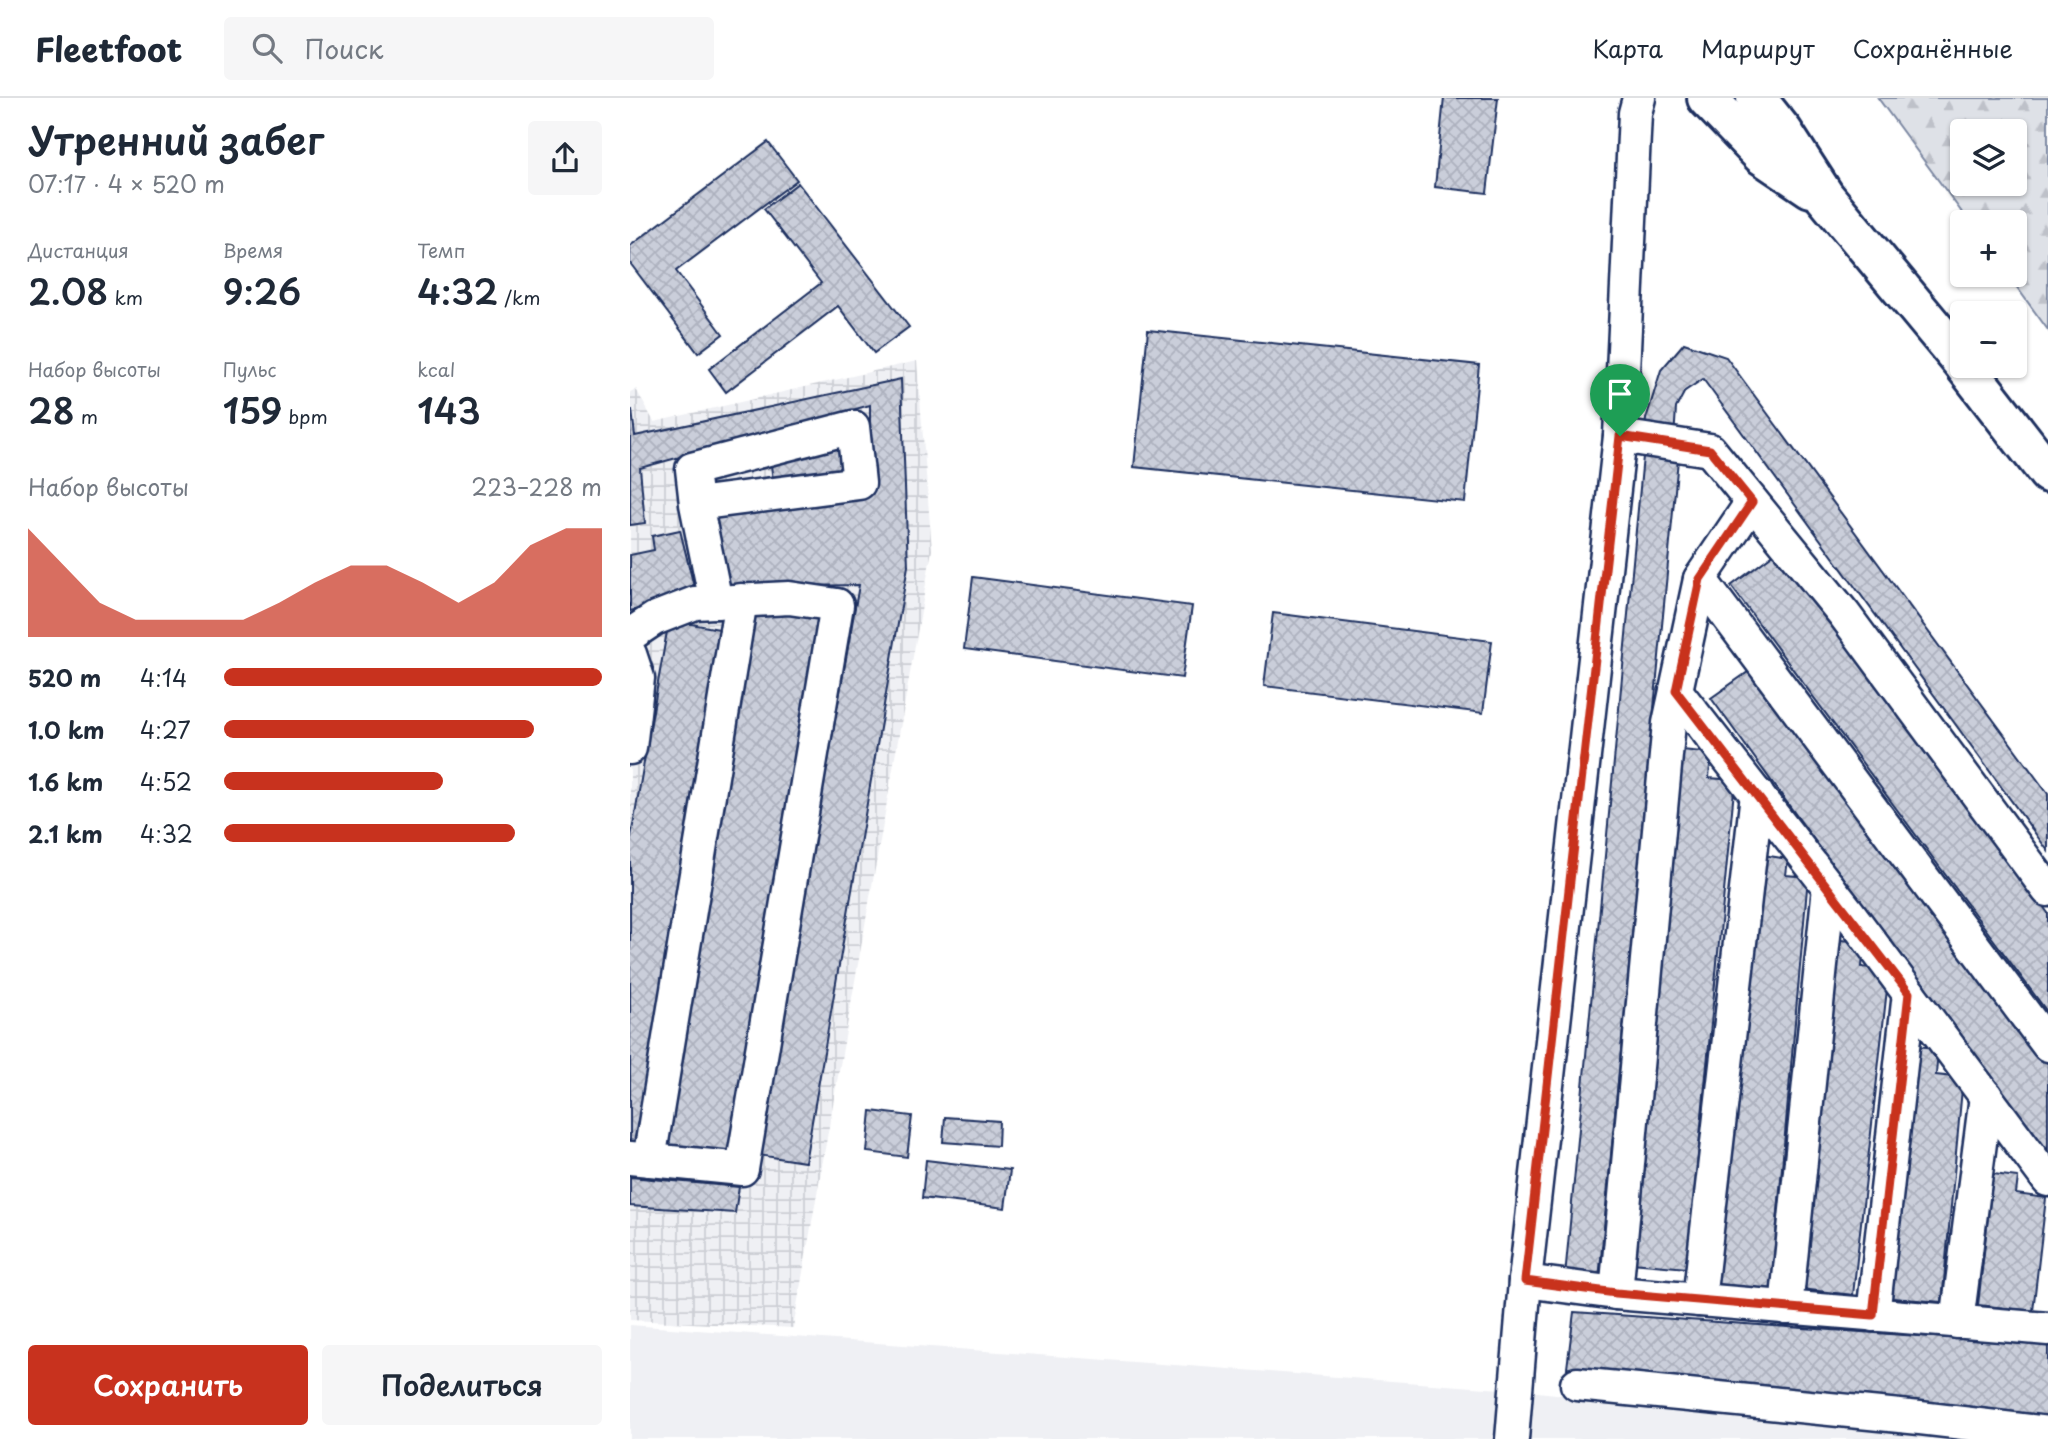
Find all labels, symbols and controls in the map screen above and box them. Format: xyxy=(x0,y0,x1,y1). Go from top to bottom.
search box xyxy=(224,17,714,80)
text: Fleetfoot xyxy=(35,23,182,73)
icon: search xyxy=(248,29,286,67)
text: Поиск xyxy=(304,29,383,68)
text: Карта xyxy=(1592,30,1663,66)
text: Маршрут xyxy=(1701,30,1815,66)
text: Сохранённые xyxy=(1853,30,2013,66)
text: Утренний забег xyxy=(28,111,324,168)
map controls xyxy=(1950,119,2027,378)
button: layers xyxy=(1950,119,2027,196)
button: share xyxy=(528,121,602,195)
text: 07:17 · 4 × 520 m xyxy=(28,166,225,201)
button: + xyxy=(1950,210,2027,287)
text: Дистанция xyxy=(28,236,129,264)
text: Время xyxy=(223,236,283,264)
text: Темп xyxy=(417,236,465,264)
text: 2.08 xyxy=(28,264,108,317)
text: 9:26 xyxy=(223,264,301,317)
text: 4:32 xyxy=(417,264,498,317)
text: km xyxy=(108,283,143,311)
text: /km xyxy=(498,283,541,311)
button: − xyxy=(1950,301,2027,378)
text: Набор высоты xyxy=(28,355,161,383)
text: Пульс xyxy=(223,355,276,383)
text: kcal xyxy=(417,355,455,383)
pin xyxy=(1590,364,1650,436)
icon: arrive xyxy=(1601,375,1639,413)
text: 28 xyxy=(28,383,75,436)
text: 159 xyxy=(223,383,282,436)
text: 143 xyxy=(417,383,481,436)
text: m xyxy=(75,402,98,430)
text: bpm xyxy=(282,402,328,430)
text: Набор высоты xyxy=(28,469,189,504)
text: 223–228 m xyxy=(471,469,602,504)
text: 520 m xyxy=(28,660,101,695)
text: 4:14 xyxy=(140,660,187,695)
text: 1.0 km xyxy=(28,712,105,747)
text: 4:27 xyxy=(140,712,191,747)
text: 1.6 km xyxy=(28,764,103,799)
text: 4:52 xyxy=(140,764,192,799)
text: 2.1 km xyxy=(28,816,103,851)
text: 4:32 xyxy=(140,816,193,851)
button: Сохранить xyxy=(28,1345,308,1425)
button: Поделиться xyxy=(322,1345,602,1425)

